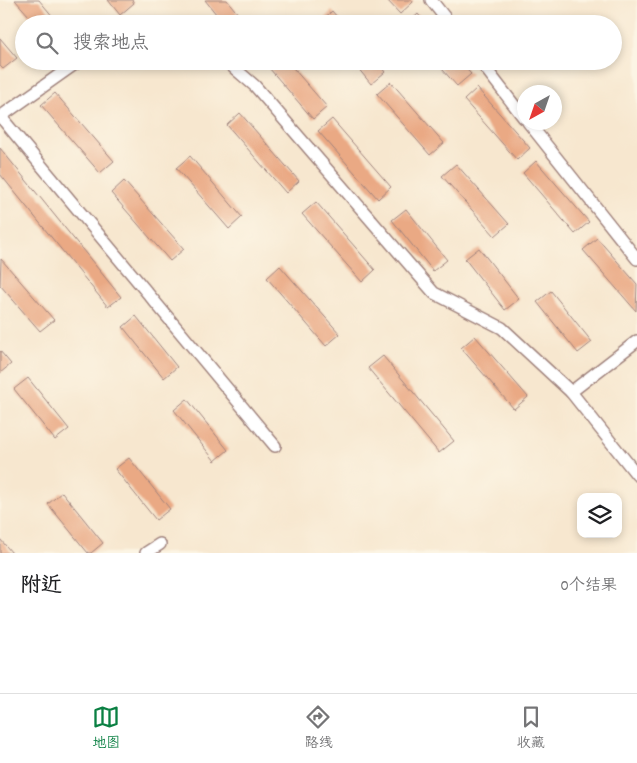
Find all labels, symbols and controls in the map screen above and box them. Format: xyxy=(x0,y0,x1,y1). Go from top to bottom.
search box xyxy=(15,15,622,70)
icon: search xyxy=(33,29,61,57)
text: 搜索地点 xyxy=(73,31,149,58)
north arrow xyxy=(517,85,562,130)
map controls xyxy=(577,493,622,538)
button: layers xyxy=(577,493,622,538)
text: 附近 xyxy=(20,572,62,602)
text: 0个结果 xyxy=(560,575,617,598)
tab: 地图 xyxy=(92,703,120,754)
tab: 路线 xyxy=(304,703,332,754)
tab: 收藏 xyxy=(517,703,545,754)

